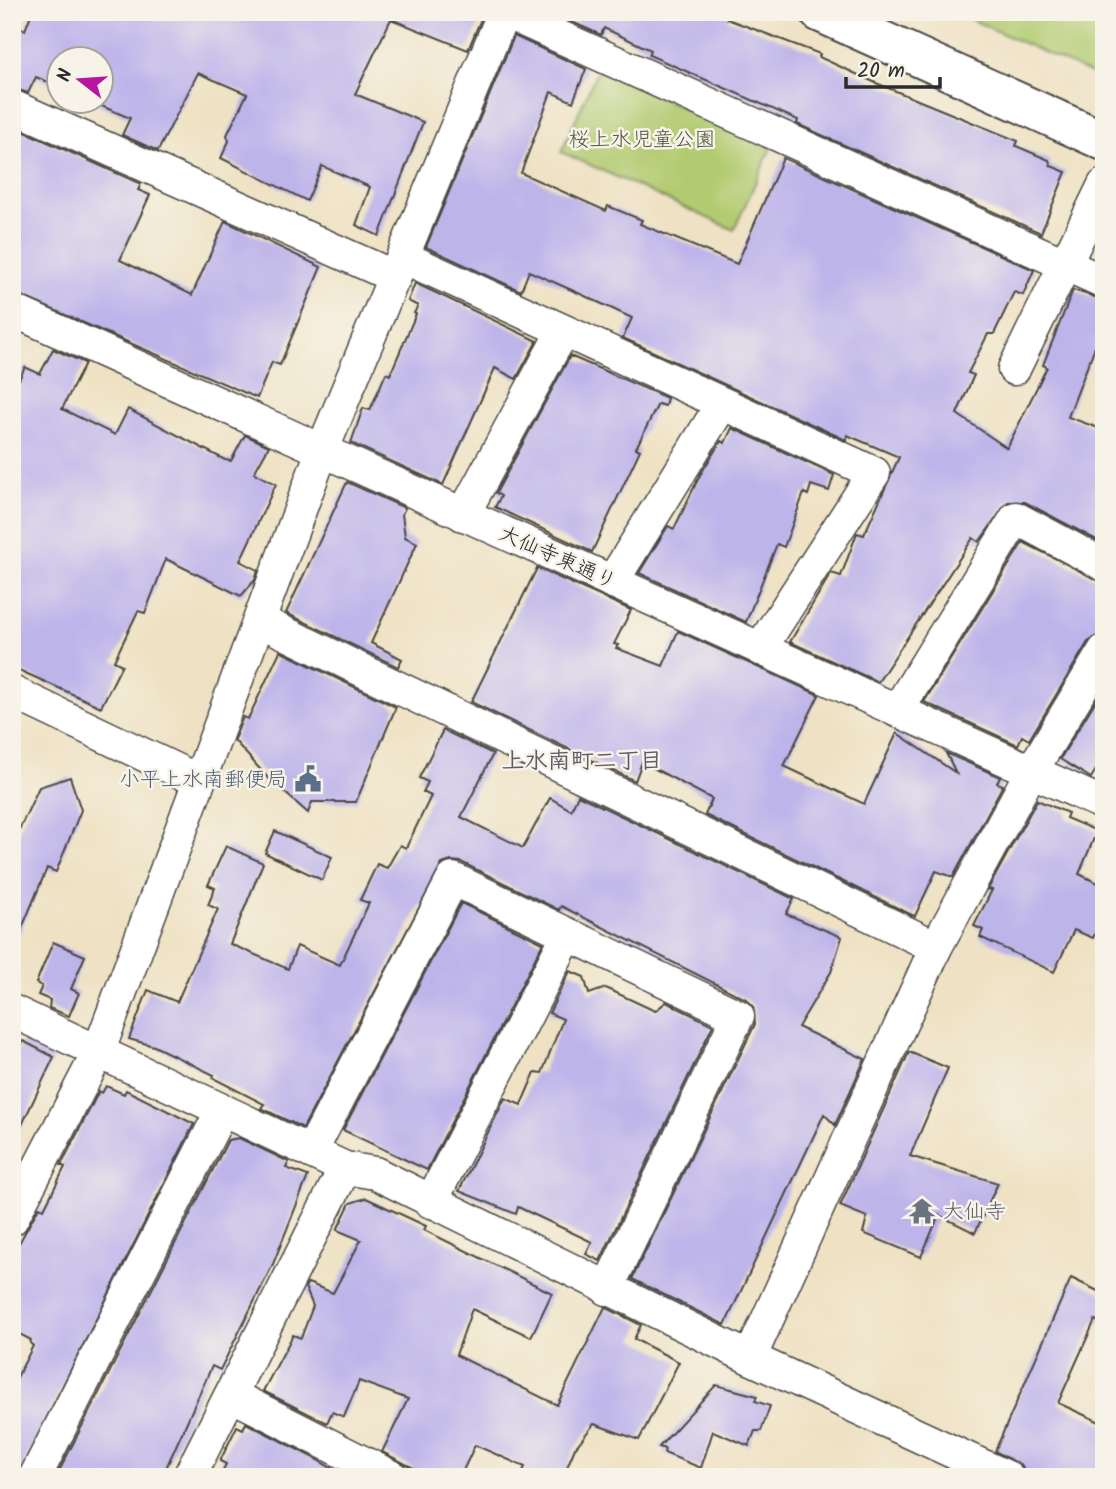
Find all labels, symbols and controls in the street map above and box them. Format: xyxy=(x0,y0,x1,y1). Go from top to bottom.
north arrow xyxy=(46,46,116,116)
scale bar xyxy=(846,46,941,90)
text: 20 m xyxy=(857,55,905,88)
text: N xyxy=(50,65,82,86)
park label: 桜上水児童公園 xyxy=(569,124,716,157)
street label: 大仙寺東通り xyxy=(493,518,622,599)
district label: 上水南町二丁目 xyxy=(502,744,663,780)
place label: 小平上水南郵便局 xyxy=(119,764,287,797)
public building icon: 小平上水南郵便局 xyxy=(293,764,323,794)
temple icon: 大仙寺 xyxy=(907,1196,937,1226)
place label: 大仙寺 xyxy=(943,1196,1006,1229)

